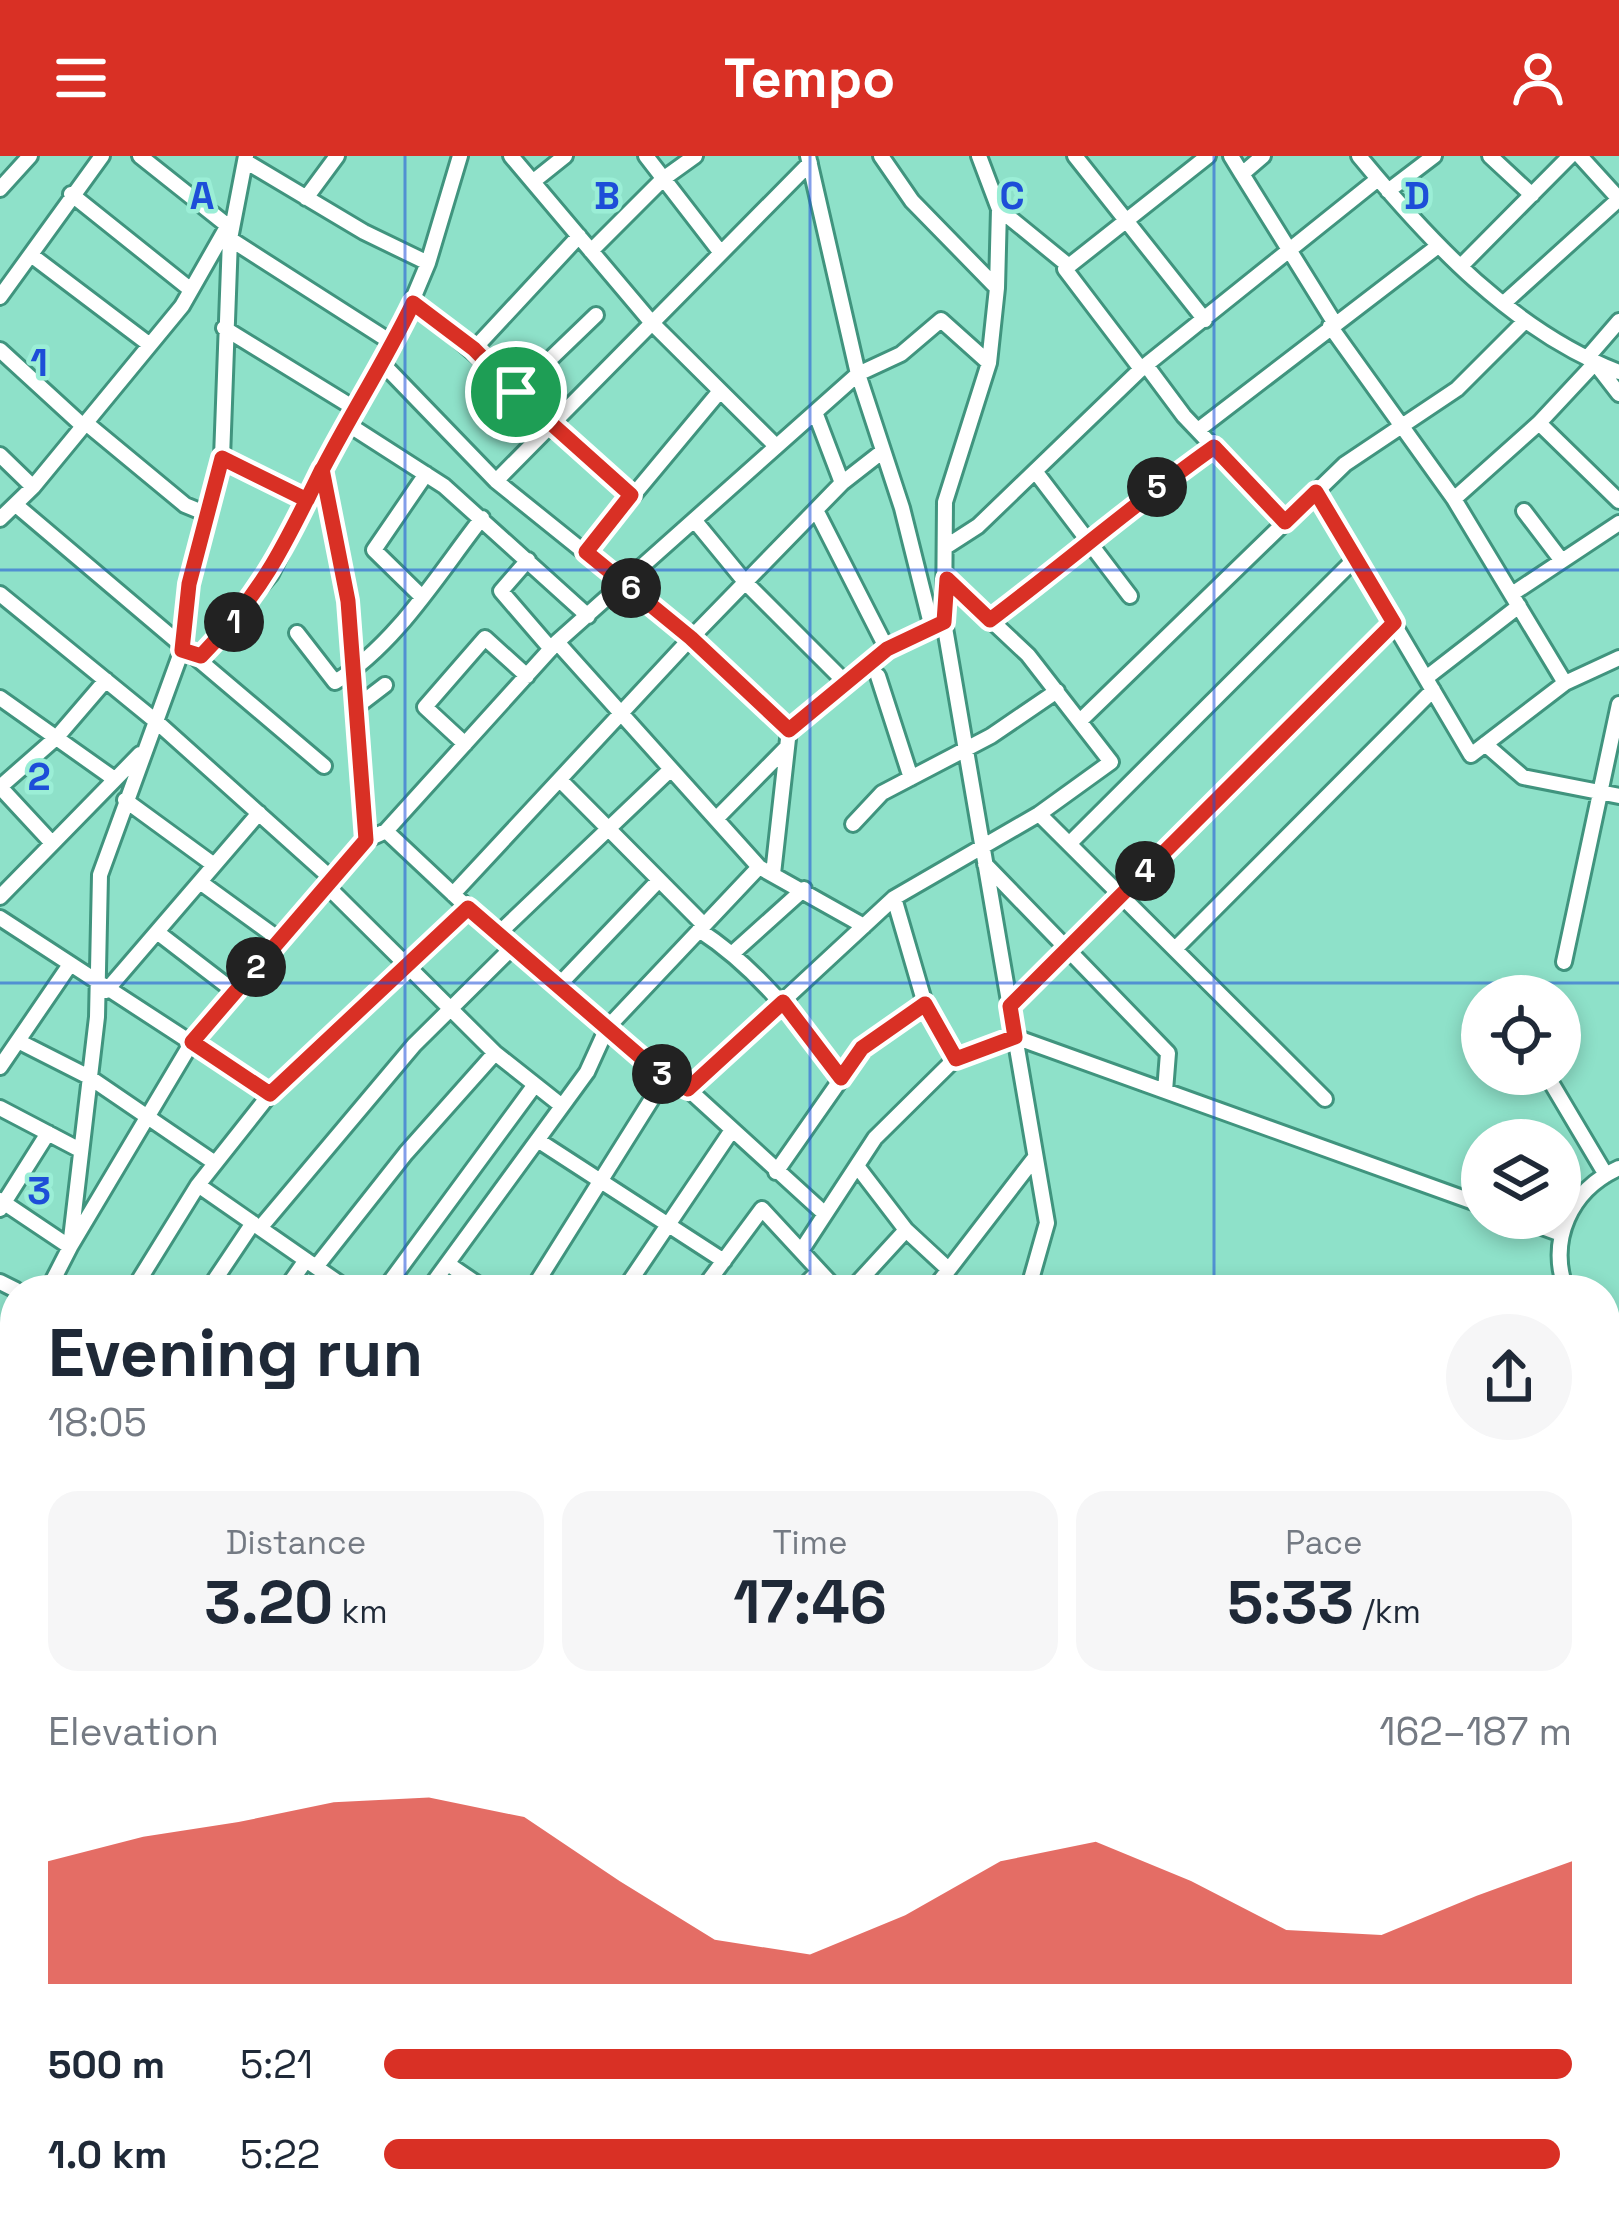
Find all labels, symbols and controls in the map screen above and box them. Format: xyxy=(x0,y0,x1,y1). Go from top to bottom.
text: Tempo xyxy=(724,44,895,113)
icon: menu xyxy=(48,45,114,111)
icon: person xyxy=(1505,45,1571,111)
text: A xyxy=(190,171,215,220)
text: B xyxy=(594,171,620,220)
text: C xyxy=(999,171,1025,220)
text: D xyxy=(1404,171,1430,220)
text: 1 xyxy=(30,338,48,387)
pin xyxy=(465,341,567,443)
icon: arrive xyxy=(483,359,549,425)
pin: 5 xyxy=(1127,457,1187,517)
text: 5 xyxy=(1147,466,1167,508)
pin: 6 xyxy=(601,558,661,618)
text: 6 xyxy=(621,567,641,609)
pin: 1 xyxy=(204,592,264,652)
text: 1 xyxy=(227,601,241,643)
text: 2 xyxy=(27,752,51,801)
pin: 4 xyxy=(1115,841,1175,901)
text: 4 xyxy=(1135,850,1156,892)
pin: 2 xyxy=(226,937,286,997)
text: 2 xyxy=(246,946,266,988)
map controls xyxy=(1461,975,1581,1239)
button: locate xyxy=(1461,975,1581,1095)
pin: 3 xyxy=(632,1044,692,1104)
text: 3 xyxy=(652,1053,672,1095)
button: layers xyxy=(1461,1119,1581,1239)
text: 3 xyxy=(27,1166,51,1215)
text: Evening run xyxy=(48,1311,423,1395)
button: share xyxy=(1446,1314,1572,1440)
text: 18:05 xyxy=(48,1398,147,1447)
text: Distance xyxy=(226,1522,366,1564)
text: Time xyxy=(772,1522,848,1564)
text: Pace xyxy=(1285,1522,1363,1564)
text: 3.20 xyxy=(204,1564,333,1641)
text: 17:46 xyxy=(733,1564,887,1641)
text: 5:33 xyxy=(1227,1564,1354,1641)
text: km xyxy=(333,1591,388,1633)
text: /km xyxy=(1354,1591,1421,1633)
text: Elevation xyxy=(48,1707,219,1756)
text: 162–187 m xyxy=(1379,1707,1572,1756)
text: 500 m xyxy=(48,2040,165,2089)
text: 5:21 xyxy=(240,2040,313,2089)
text: 1.0 km xyxy=(48,2130,167,2179)
text: 5:22 xyxy=(240,2130,320,2179)

